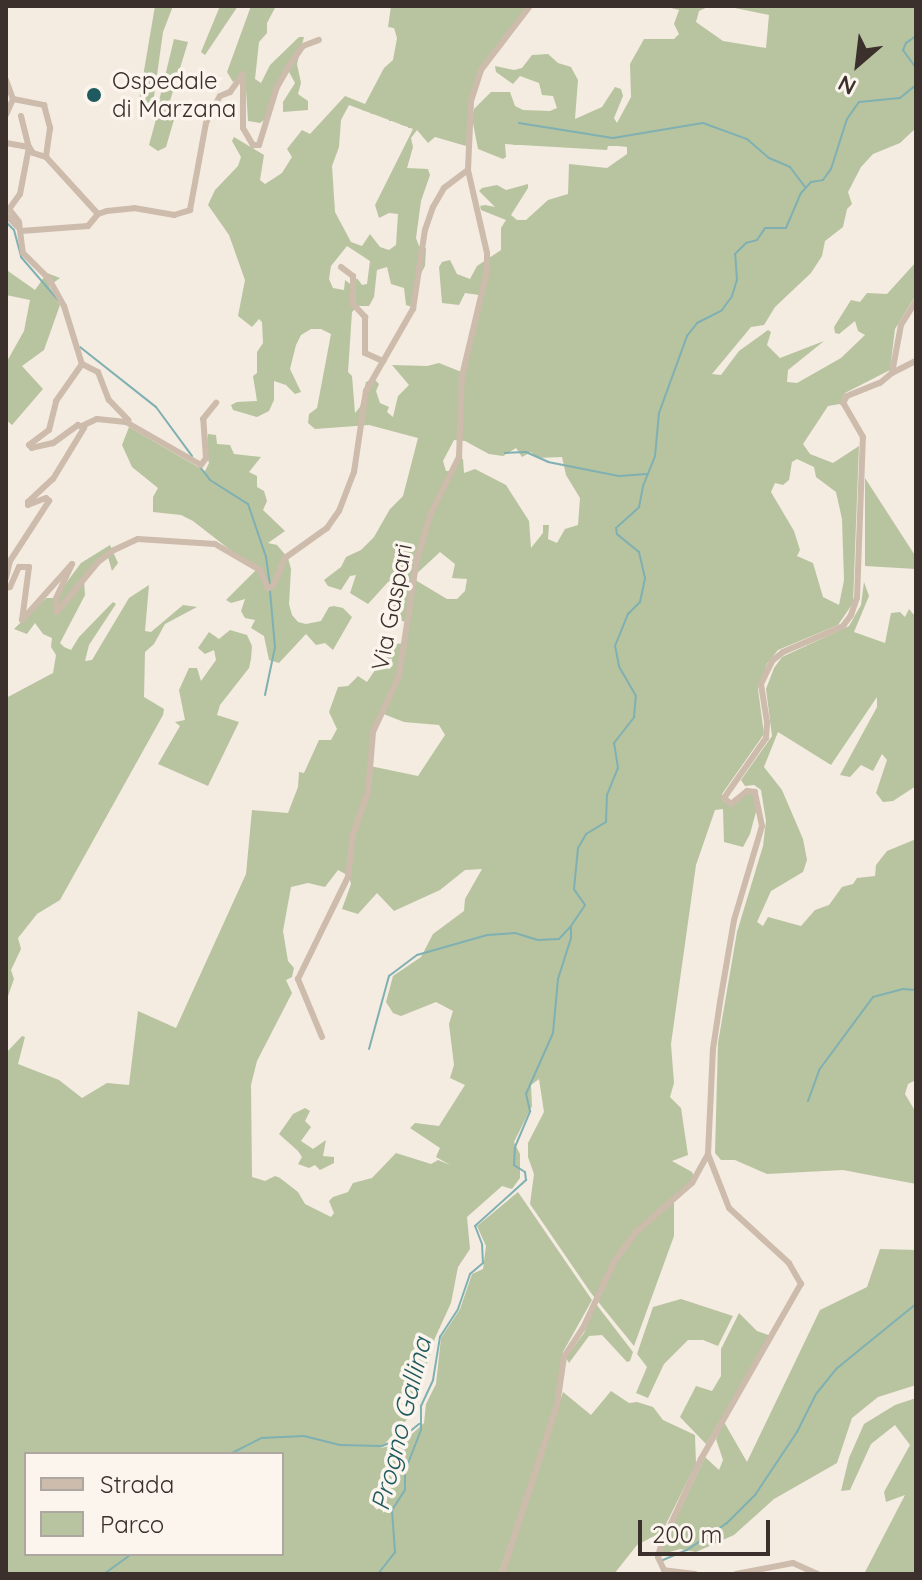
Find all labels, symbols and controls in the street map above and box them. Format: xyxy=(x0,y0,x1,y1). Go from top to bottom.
north arrow xyxy=(818,24,898,104)
place label: Ospedale di Marzana xyxy=(112,67,236,123)
text: N xyxy=(833,69,860,101)
marker: Ospedale di Marzana xyxy=(83,84,105,106)
street label: Via Gaspari xyxy=(366,541,418,673)
water label: Progno Gallina xyxy=(364,1334,438,1514)
legend xyxy=(24,1452,284,1556)
text: Strada xyxy=(100,1469,174,1499)
scale bar xyxy=(642,1504,774,1554)
text: Parco xyxy=(100,1509,164,1539)
text: 200 m xyxy=(652,1519,722,1549)

